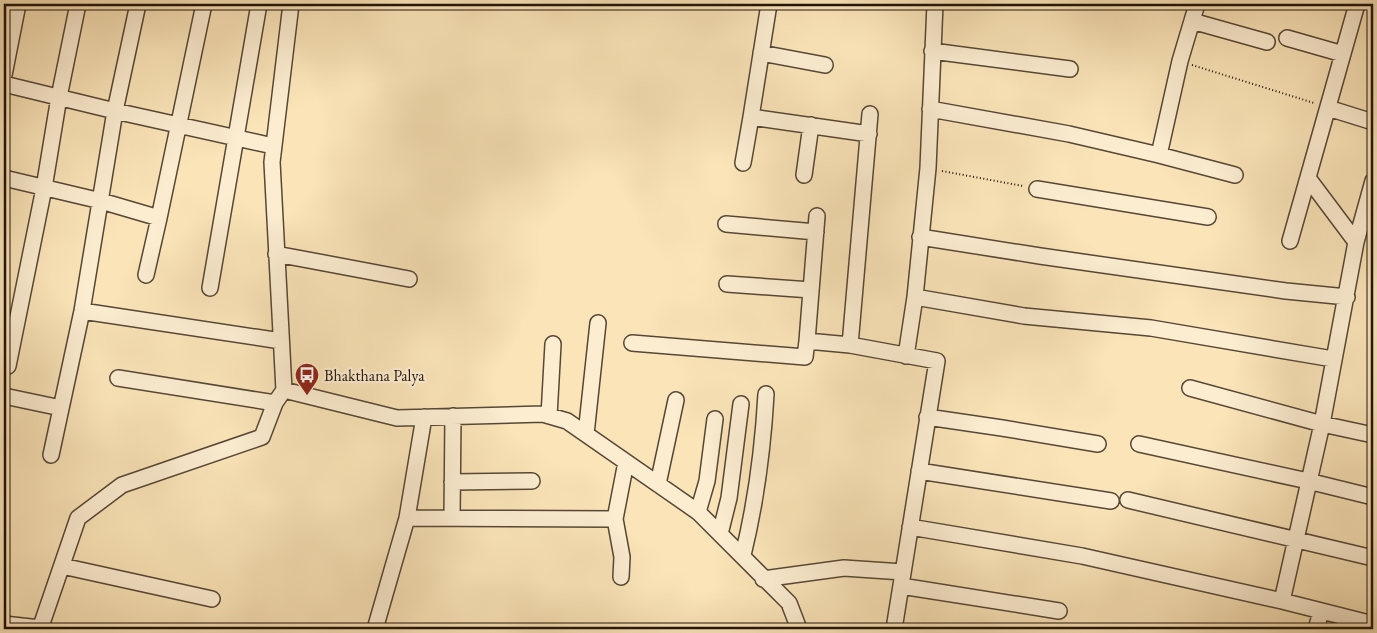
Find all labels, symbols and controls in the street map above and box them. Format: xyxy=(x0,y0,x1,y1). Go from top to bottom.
bus stop icon: Bhakthana Palya xyxy=(294,362,320,396)
place label: Bhakthana Palya xyxy=(324,365,425,386)

